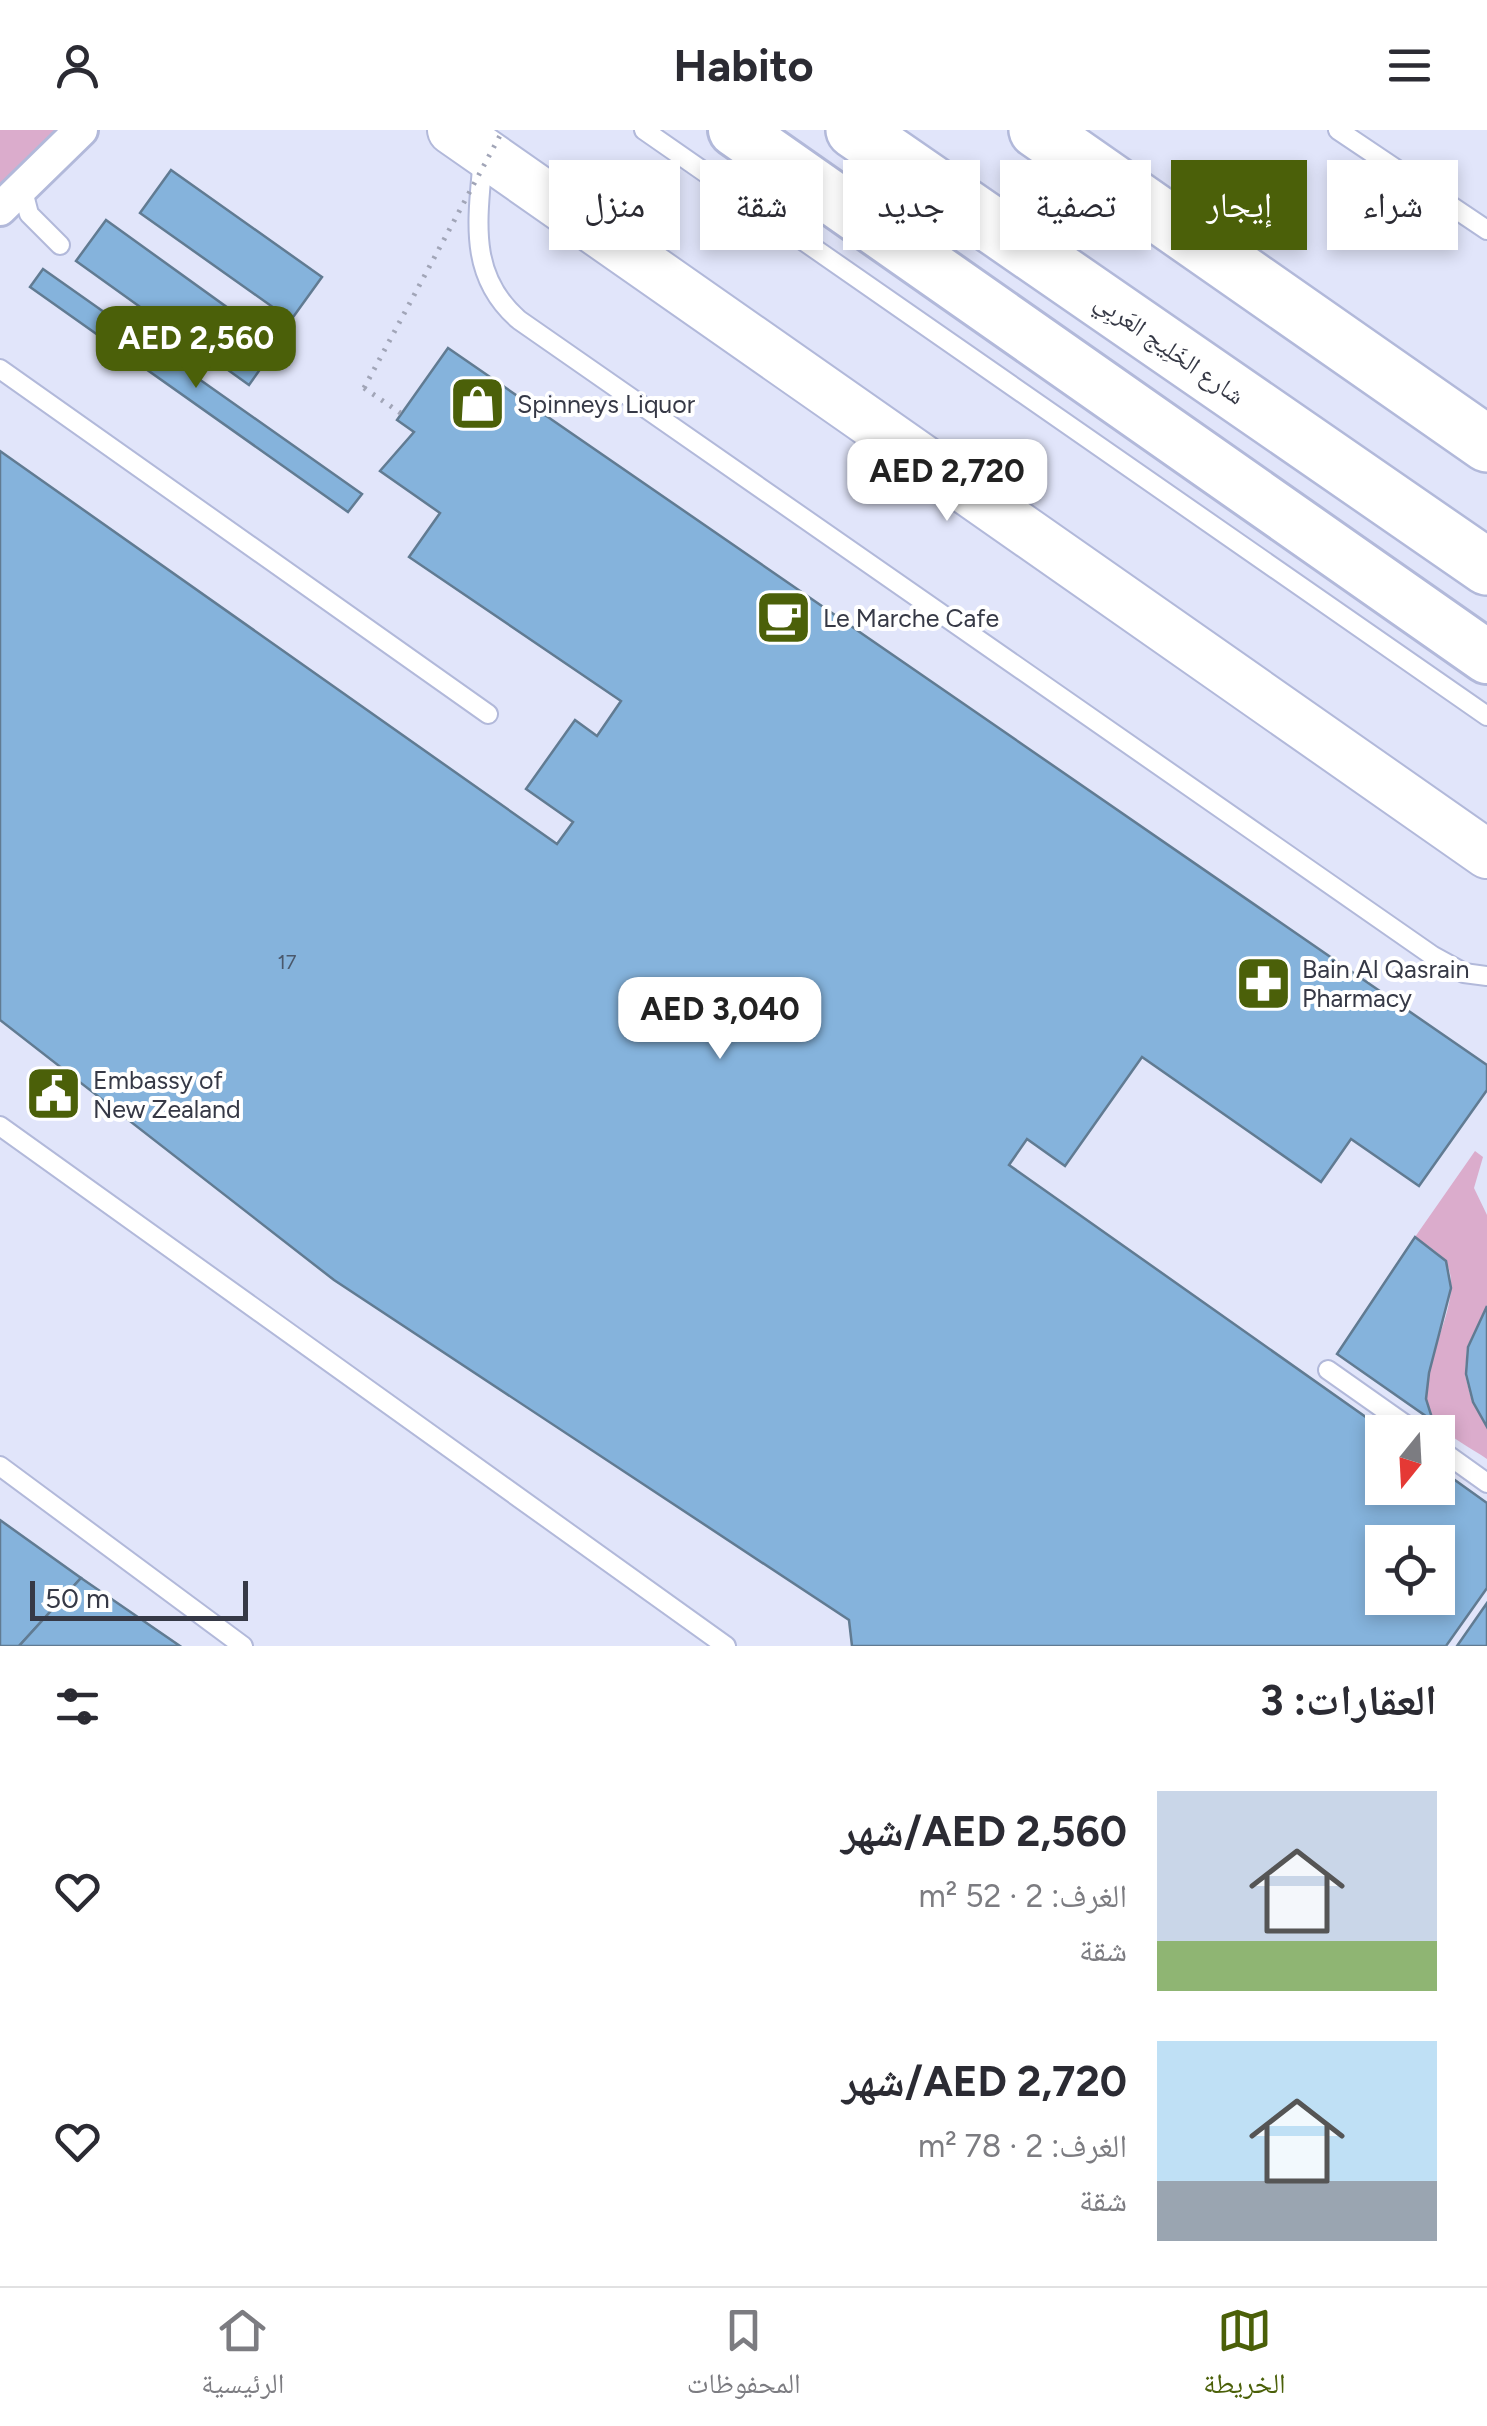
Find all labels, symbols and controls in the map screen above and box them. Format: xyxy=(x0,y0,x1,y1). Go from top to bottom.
icon: person xyxy=(50,38,105,93)
text: Habito xyxy=(673,38,814,92)
icon: menu xyxy=(1382,38,1437,93)
chip: منزل xyxy=(549,160,680,250)
chip: شقة xyxy=(700,160,823,250)
chip: جديد xyxy=(843,160,980,250)
chip: تصفية xyxy=(1000,160,1151,250)
chip: إيجار xyxy=(1171,160,1307,250)
chip: شراء xyxy=(1327,160,1458,250)
street label: شارع الخَلِيج العَربِي xyxy=(1087,285,1250,415)
pin: AED 2,560 xyxy=(82,306,310,391)
text: AED 2,560 xyxy=(118,319,274,357)
shop icon: Spinneys Liquor xyxy=(448,374,508,434)
place label: Spinneys Liquor xyxy=(517,389,696,419)
pin: AED 2,720 xyxy=(833,439,1061,524)
text: AED 2,720 xyxy=(869,452,1025,490)
cafe icon: Le Marche Cafe xyxy=(754,588,814,648)
place label: Le Marche Cafe xyxy=(823,603,999,633)
house number: 17 xyxy=(278,950,297,974)
pharmacy icon: Bain Al Qasrain Pharmacy xyxy=(1233,953,1293,1013)
place label: Bain Al Qasrain Pharmacy xyxy=(1302,954,1469,1013)
pin: AED 3,040 xyxy=(606,977,834,1062)
text: AED 3,040 xyxy=(640,990,800,1028)
public building icon: Embassy of New Zealand xyxy=(24,1064,84,1124)
place label: Embassy of New Zealand xyxy=(93,1065,241,1124)
north arrow xyxy=(1365,1415,1455,1505)
map controls xyxy=(1365,1415,1455,1615)
button: locate xyxy=(1365,1525,1455,1615)
scale bar xyxy=(30,1576,248,1620)
text: 50 m xyxy=(45,1581,110,1615)
text: العقارات: 3 xyxy=(1260,1675,1437,1726)
icon: filters xyxy=(50,1679,105,1734)
text: AED 2,560/شهر xyxy=(841,1806,1127,1857)
icon: home xyxy=(1237,1831,1357,1951)
icon: heart xyxy=(50,1864,105,1919)
text: الغرف: 2 · 52 m² xyxy=(918,1877,1127,1915)
text: شقة xyxy=(1079,1931,1127,1969)
text: AED 2,720/شهر xyxy=(842,2056,1127,2107)
icon: home xyxy=(1237,2081,1357,2201)
icon: heart xyxy=(50,2114,105,2169)
text: الغرف: 2 · 78 m² xyxy=(918,2127,1127,2165)
text: شقة xyxy=(1079,2181,1127,2219)
tab: الرئيسية xyxy=(201,2303,284,2411)
tab: المحفوظات xyxy=(687,2303,801,2411)
tab: الخريطة xyxy=(1203,2303,1286,2411)

